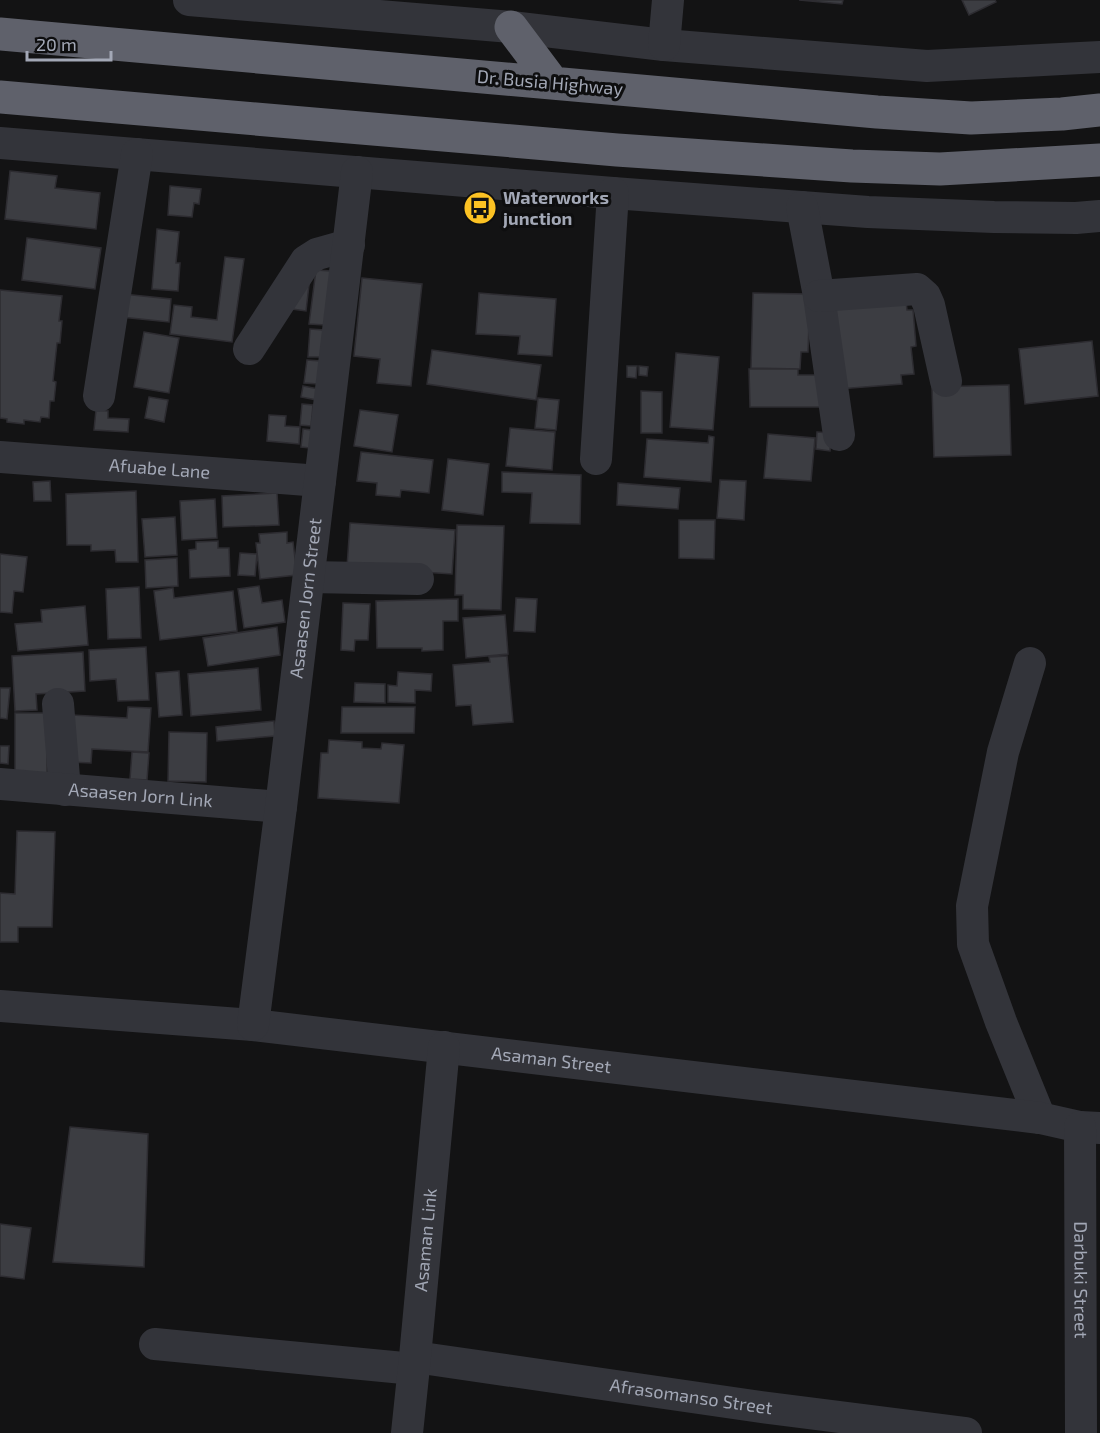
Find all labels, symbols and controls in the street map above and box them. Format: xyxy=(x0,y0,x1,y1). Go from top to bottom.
scale bar xyxy=(27,24,111,62)
text: 20 m xyxy=(36,33,77,55)
street label: Dr. Busia Highway xyxy=(476,65,624,99)
place label: Waterworks junction xyxy=(503,186,609,229)
bus stop icon: Waterworks junction xyxy=(462,190,498,226)
street label: Afuabe Lane xyxy=(108,453,211,483)
street label: Asaasen Jorn Street xyxy=(284,517,326,679)
street label: Asaasen Jorn Link xyxy=(68,778,214,811)
street label: Asaman Street xyxy=(490,1041,613,1077)
street label: Asaman Link xyxy=(409,1187,441,1293)
street label: Darbuki Street xyxy=(1070,1221,1093,1339)
street label: Afrasomanso Street xyxy=(609,1373,774,1418)

